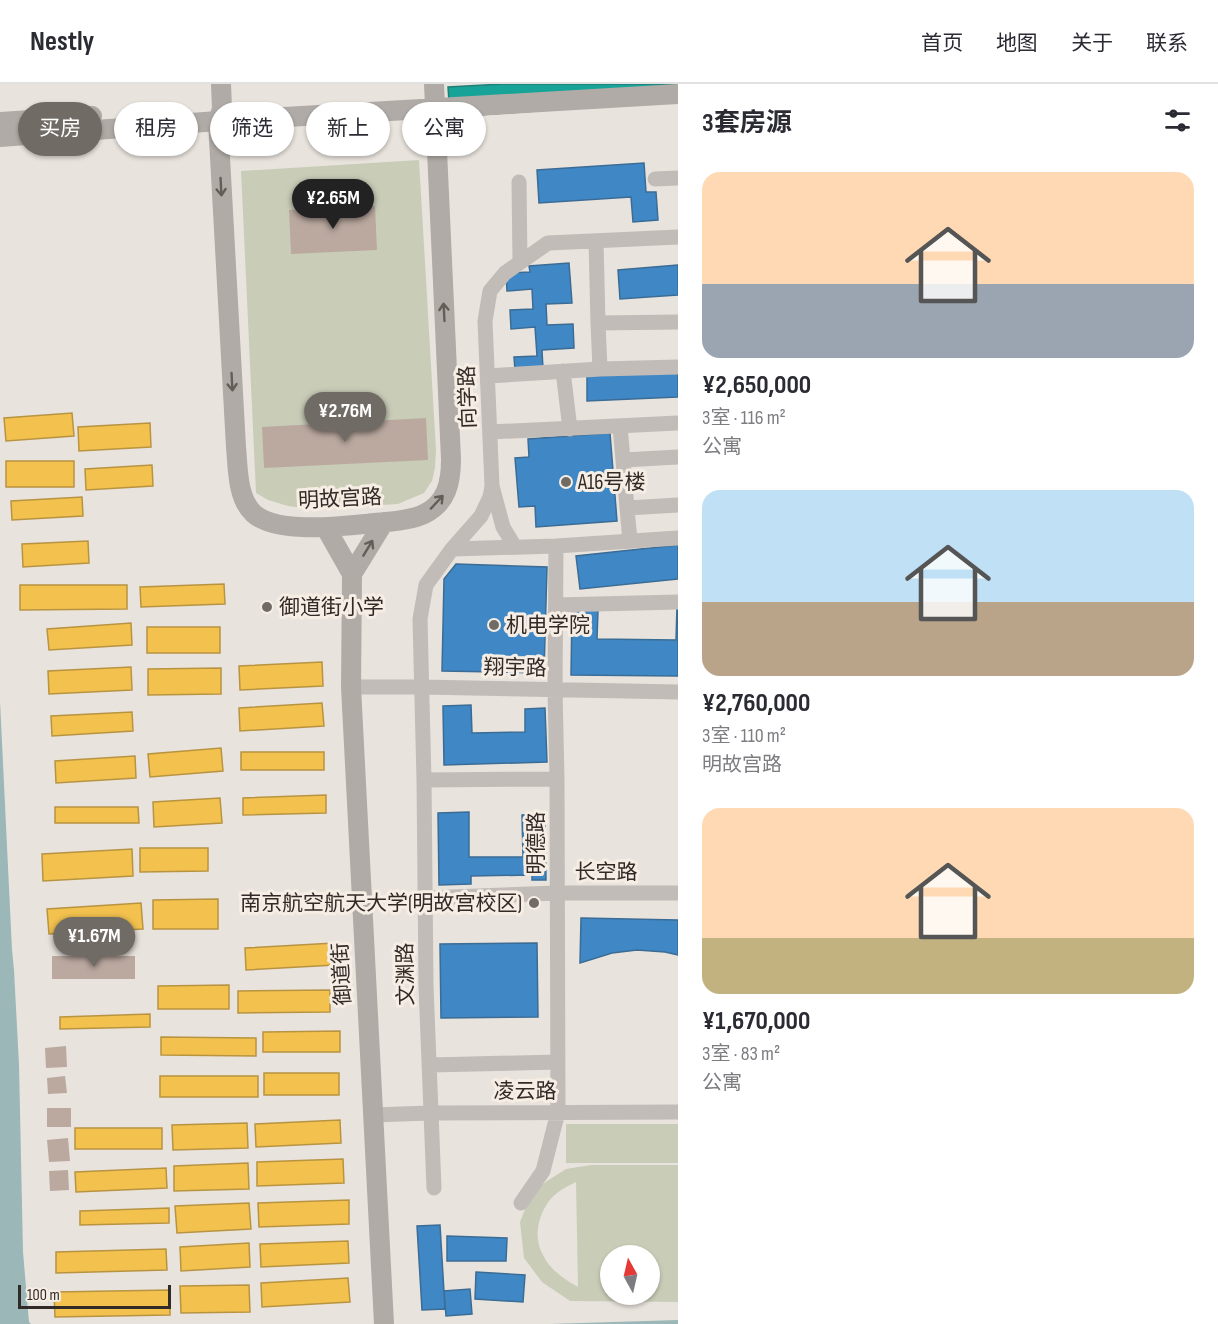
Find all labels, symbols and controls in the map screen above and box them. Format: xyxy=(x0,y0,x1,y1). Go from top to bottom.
text: Nestly xyxy=(30,25,94,58)
text: 首页 xyxy=(921,31,963,56)
text: 地图 xyxy=(996,31,1038,56)
text: 关于 xyxy=(1071,31,1113,56)
text: 联系 xyxy=(1146,31,1188,56)
chip: 买房 xyxy=(18,102,102,156)
chip: 租房 xyxy=(114,102,198,156)
chip: 筛选 xyxy=(210,102,294,156)
chip: 新上 xyxy=(306,102,390,156)
chip: 公寓 xyxy=(402,102,486,156)
icon: filters xyxy=(1161,104,1194,137)
text: 3套房源 xyxy=(702,108,792,139)
one-way arrow xyxy=(216,177,227,197)
pin: ¥2.65M xyxy=(284,179,382,230)
text: ¥2.65M xyxy=(306,186,360,210)
icon: home xyxy=(894,211,1002,319)
one-way arrow xyxy=(438,303,449,323)
street label: 向学路 xyxy=(454,365,482,429)
text: ¥2,650,000 xyxy=(702,370,811,401)
one-way arrow xyxy=(227,372,238,392)
pin: ¥2.76M xyxy=(296,392,394,443)
text: ¥2.76M xyxy=(318,399,372,423)
text: 3室 · 116 m² xyxy=(702,406,786,430)
text: 公寓 xyxy=(702,435,742,459)
place label: A16号楼 xyxy=(577,470,645,495)
marker: A16号楼 xyxy=(559,475,573,489)
street label: 明故宫路 xyxy=(297,484,383,514)
one-way arrow xyxy=(430,495,444,510)
icon: home xyxy=(894,529,1002,637)
one-way arrow xyxy=(363,540,375,557)
place label: 御道街小学 xyxy=(279,595,384,620)
marker: 御道街小学 xyxy=(260,600,274,614)
place label: 机电学院 xyxy=(506,613,590,638)
marker: 机电学院 xyxy=(487,618,501,632)
street label: 翔宇路 xyxy=(483,655,547,681)
text: ¥2,760,000 xyxy=(702,688,810,719)
text: 3室 · 110 m² xyxy=(702,724,786,748)
text: 明故宫路 xyxy=(702,753,782,777)
street label: 明德路 xyxy=(524,812,549,875)
icon: home xyxy=(894,847,1002,955)
street label: 长空路 xyxy=(575,860,638,885)
place label: 南京航空航天大学(明故宫校区) xyxy=(240,891,522,916)
marker: 南京航空航天大学(明故宫校区) xyxy=(527,896,541,910)
pin: ¥1.67M xyxy=(45,917,143,968)
text: ¥1.67M xyxy=(67,924,121,948)
street label: 御道街 xyxy=(328,942,356,1006)
street label: 文渊路 xyxy=(393,942,419,1006)
text: ¥1,670,000 xyxy=(702,1006,810,1037)
text: 3室 · 83 m² xyxy=(702,1042,780,1066)
text: 公寓 xyxy=(702,1071,742,1095)
street label: 凌云路 xyxy=(494,1079,557,1104)
north arrow xyxy=(600,1245,660,1305)
map controls xyxy=(600,1245,660,1305)
scale bar xyxy=(18,1282,171,1310)
text: 100 m xyxy=(27,1286,60,1305)

